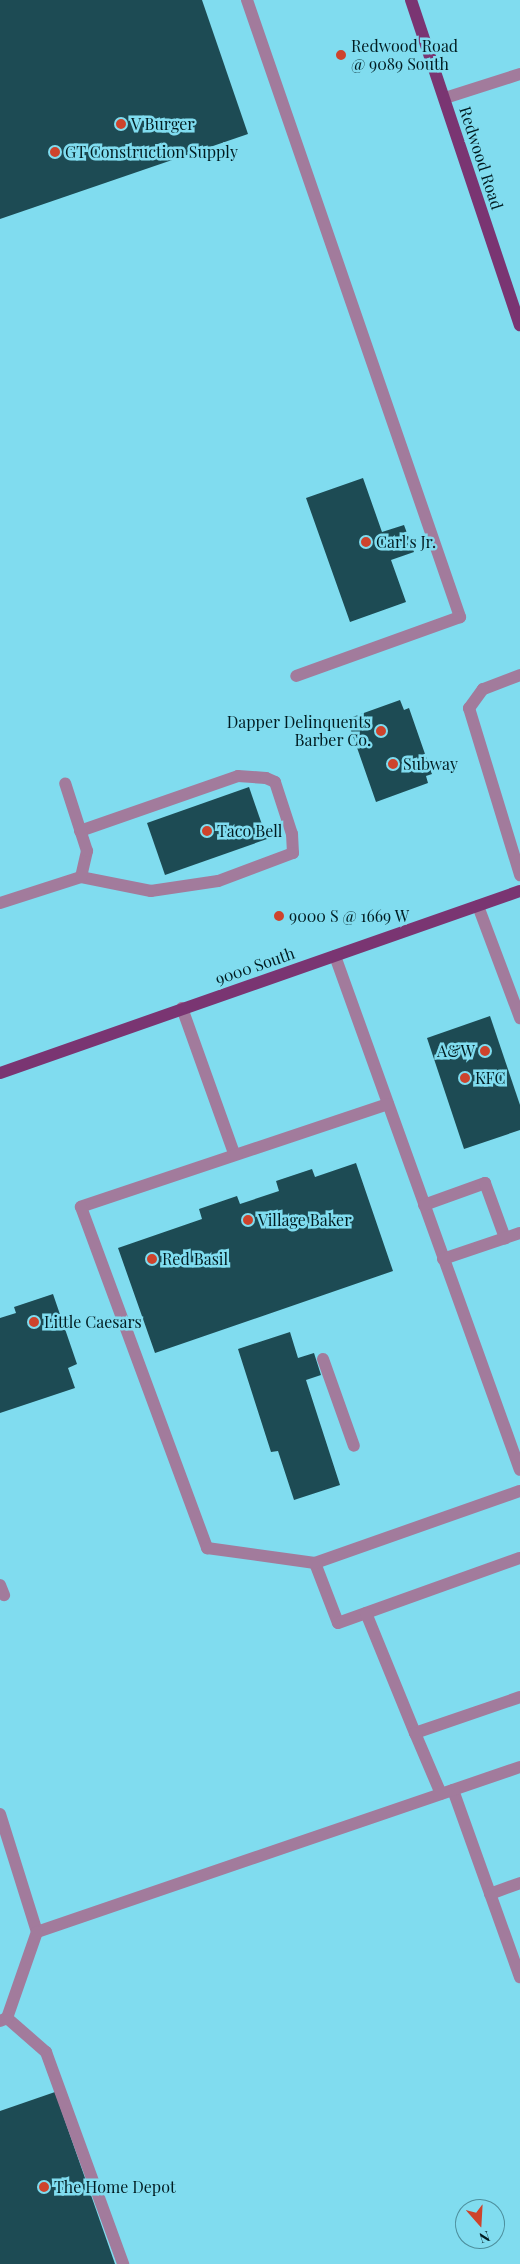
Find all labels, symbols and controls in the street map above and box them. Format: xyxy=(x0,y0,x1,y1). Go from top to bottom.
place label: Redwood Road @ 9089 South xyxy=(351,36,458,74)
marker: Redwood Road @ 9089 South xyxy=(335,49,347,61)
street label: Redwood Road xyxy=(455,104,507,212)
place label: V Burger xyxy=(131,114,195,134)
marker: V Burger xyxy=(115,118,127,130)
place label: GT Construction Supply xyxy=(65,142,238,162)
marker: GT Construction Supply xyxy=(49,146,61,158)
place label: Carl's Jr. xyxy=(376,532,436,552)
marker: Carl's Jr. xyxy=(360,536,372,548)
place label: Dapper Delinquents Barber Co. xyxy=(227,712,371,750)
marker: Dapper Delinquents Barber Co. xyxy=(375,725,387,737)
place label: Subway xyxy=(403,754,458,774)
marker: Subway xyxy=(387,758,399,770)
place label: Taco Bell xyxy=(217,821,282,841)
marker: Taco Bell xyxy=(201,825,213,837)
place label: 9000 S @ 1669 W xyxy=(289,906,410,926)
marker: 9000 S @ 1669 W xyxy=(273,910,285,922)
street label: 9000 South xyxy=(213,943,297,989)
place label: A&W xyxy=(437,1041,475,1061)
marker: A&W xyxy=(479,1045,491,1057)
place label: KFC xyxy=(475,1068,505,1088)
marker: KFC xyxy=(459,1072,471,1084)
place label: Village Baker xyxy=(258,1210,351,1230)
marker: Village Baker xyxy=(242,1214,254,1226)
place label: Red Basil xyxy=(162,1249,228,1269)
marker: Red Basil xyxy=(146,1253,158,1265)
place label: Little Caesars xyxy=(44,1312,142,1332)
marker: Little Caesars xyxy=(28,1316,40,1328)
place label: The Home Depot xyxy=(54,2177,176,2197)
marker: The Home Depot xyxy=(38,2181,50,2193)
north arrow xyxy=(455,2199,505,2249)
text: N xyxy=(477,2227,493,2248)

